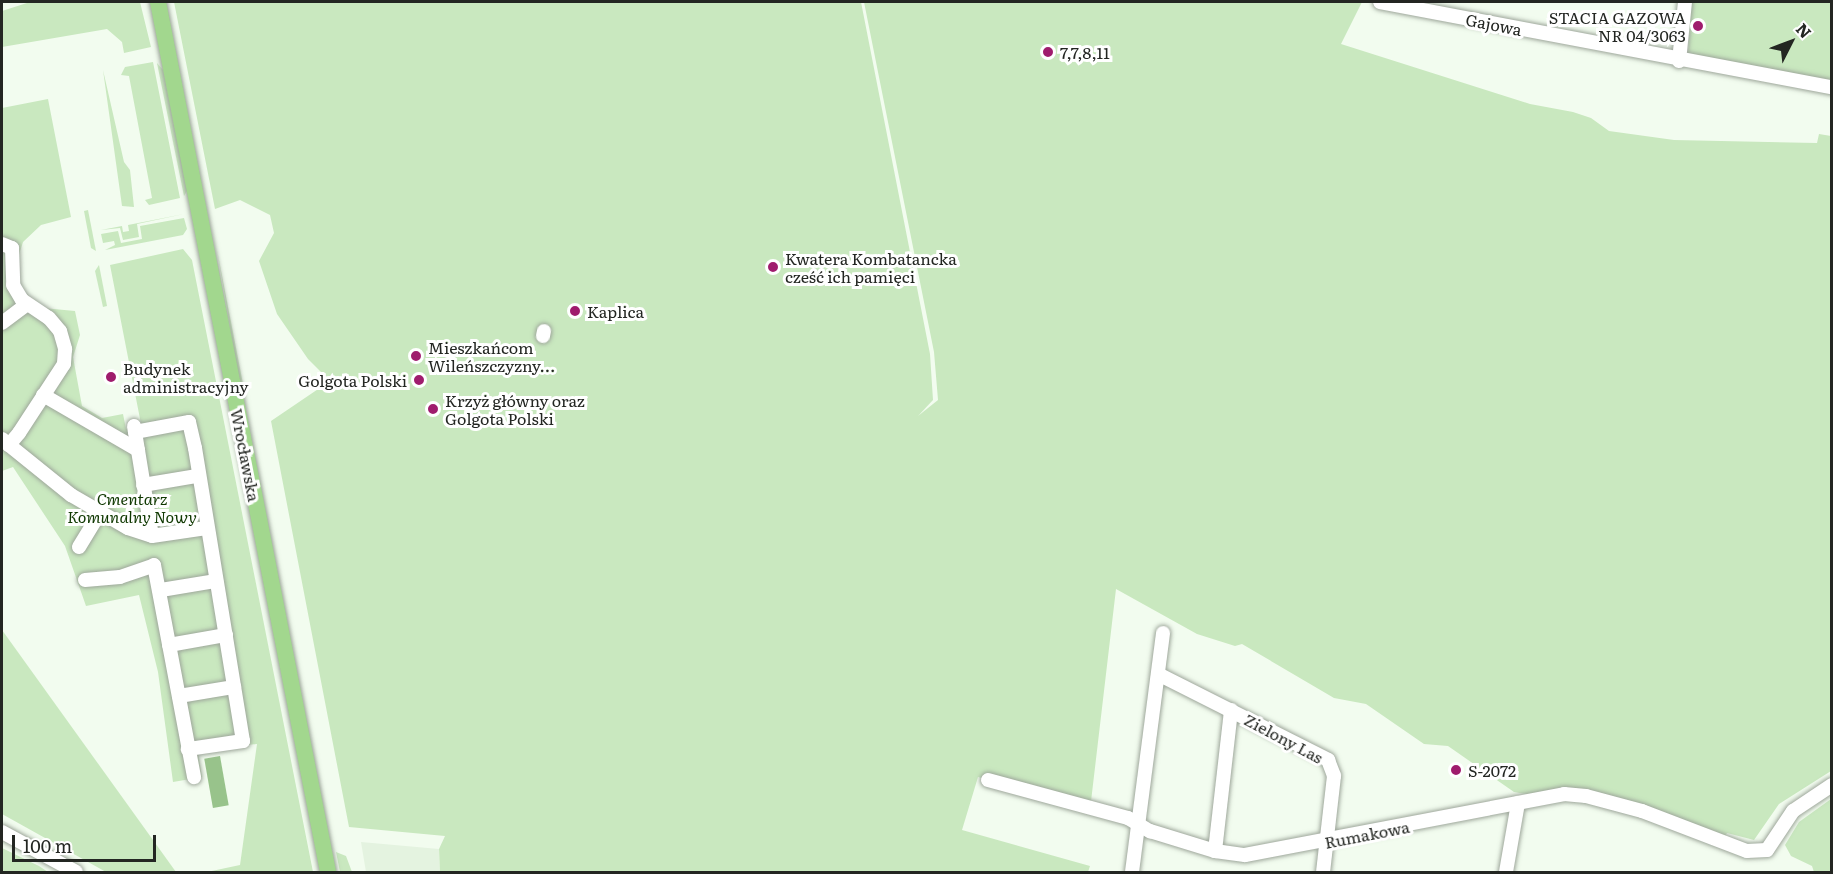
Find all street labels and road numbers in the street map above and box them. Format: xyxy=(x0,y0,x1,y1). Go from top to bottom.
street label: Gajowa xyxy=(1464,9,1524,39)
street label: Wrocławska xyxy=(228,407,264,503)
street label: Zielony Las xyxy=(1241,709,1327,767)
street label: Rumakowa xyxy=(1323,816,1411,852)

